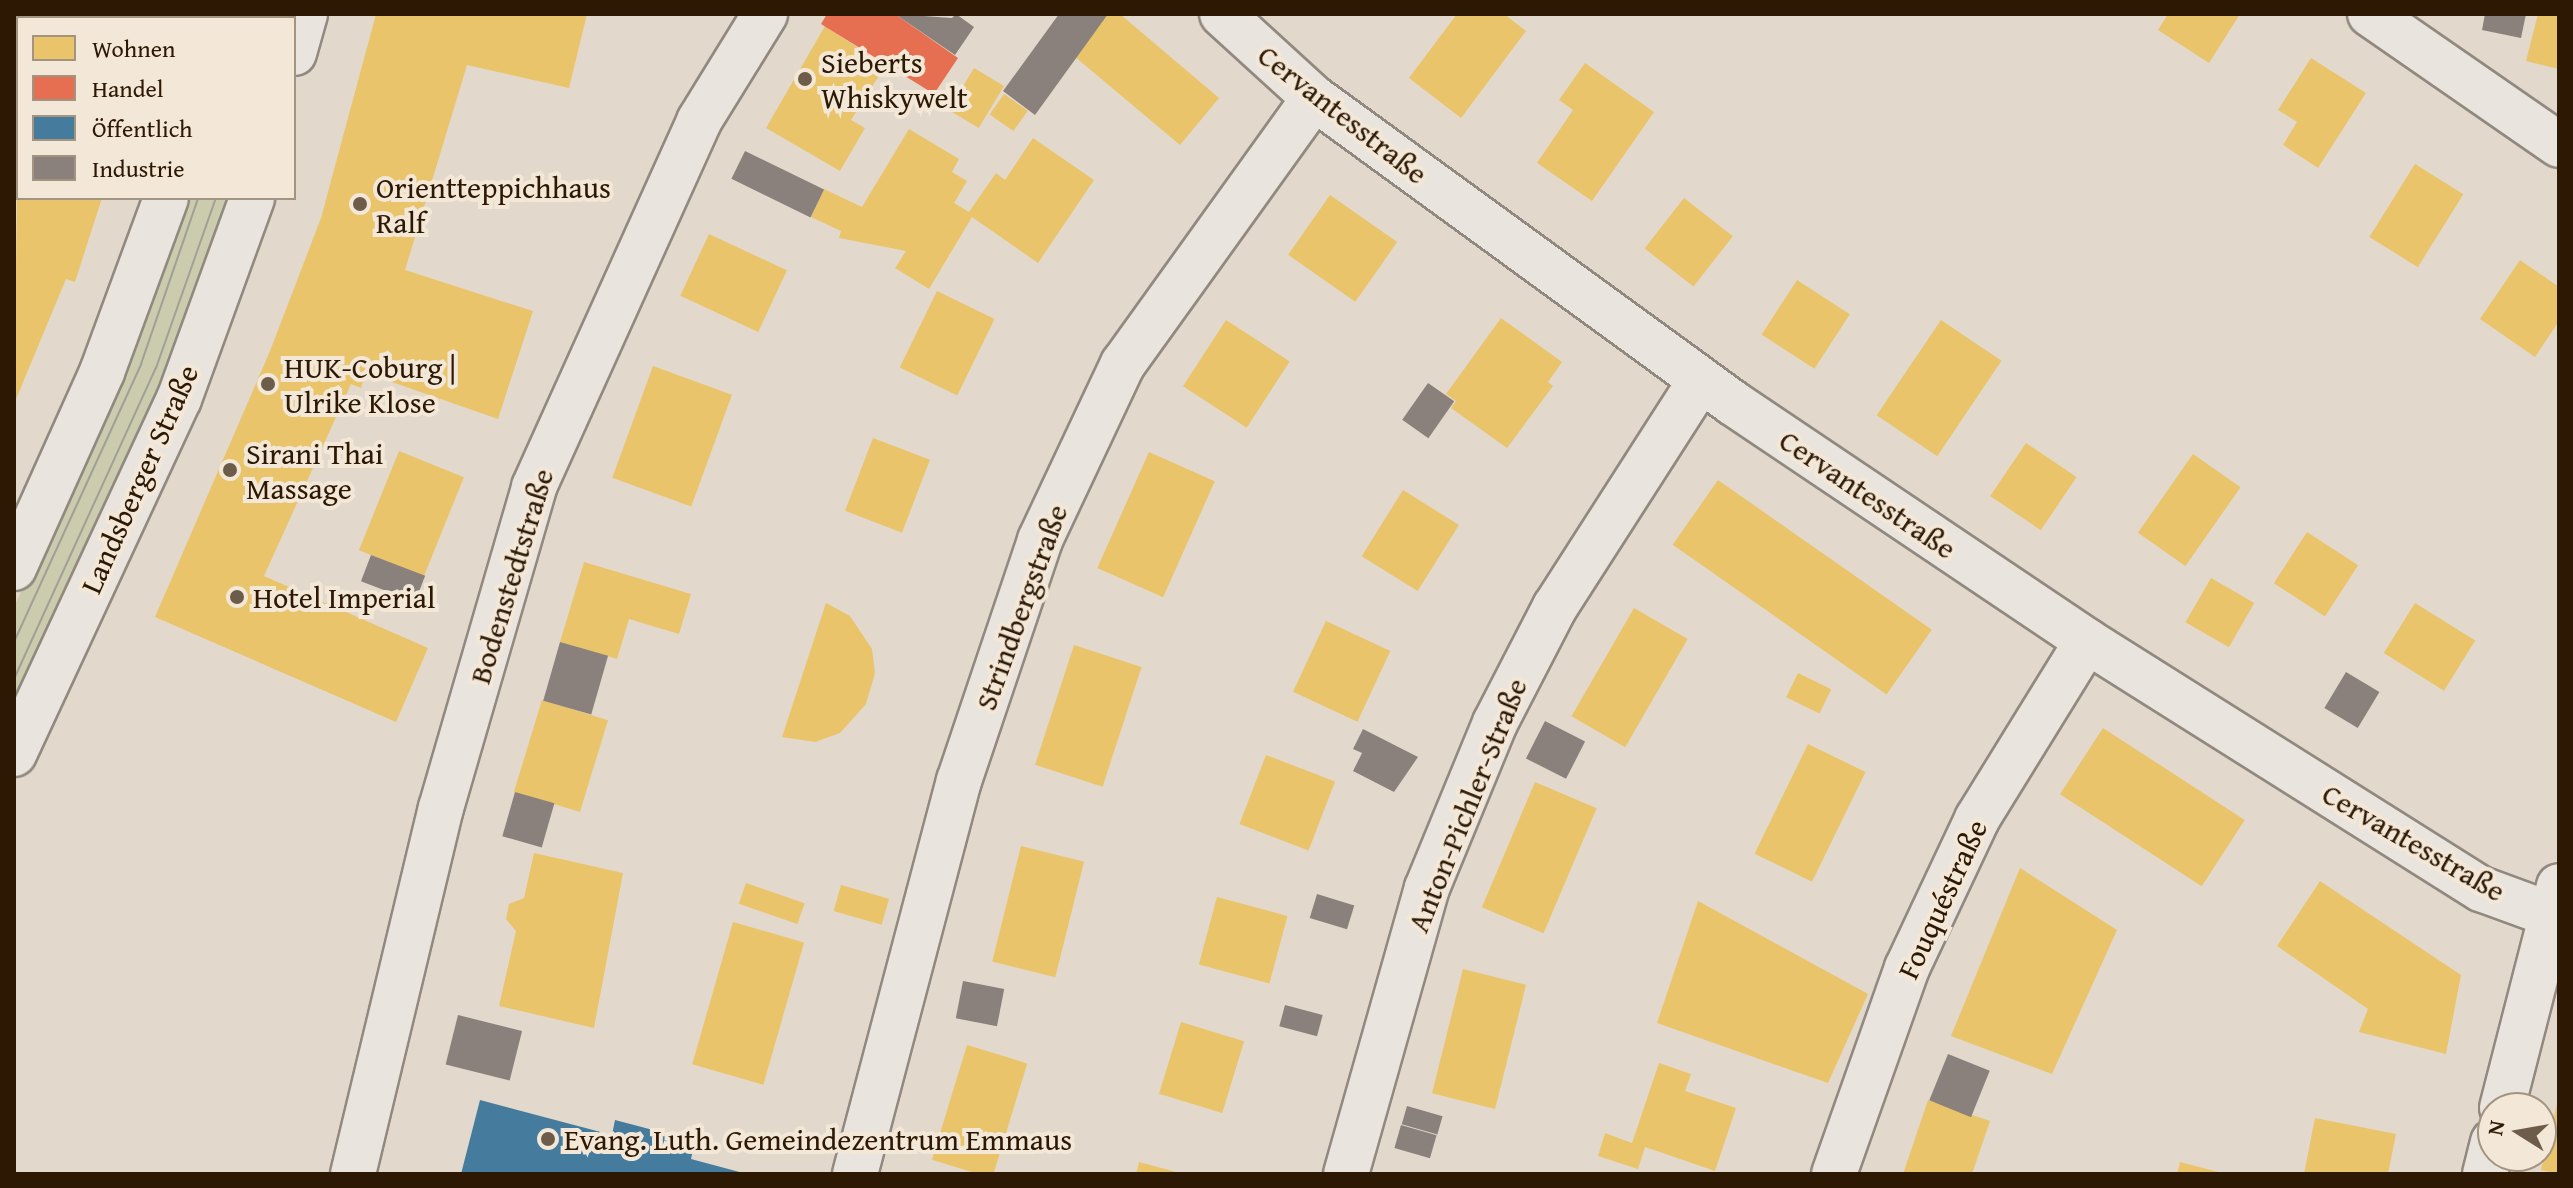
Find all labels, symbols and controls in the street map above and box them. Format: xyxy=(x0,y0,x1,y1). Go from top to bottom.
legend xyxy=(16,16,296,200)
text: Wohnen xyxy=(92,31,175,66)
street label: Cervantesstraße xyxy=(1251,37,1435,191)
place label: Sieberts Whiskywelt xyxy=(821,44,968,114)
marker: Sieberts Whiskywelt xyxy=(796,70,814,88)
text: Handel xyxy=(92,71,164,106)
text: Öffentlich xyxy=(92,111,192,146)
text: Industrie xyxy=(92,151,185,186)
place label: Orientteppichhaus Ralf xyxy=(376,169,611,240)
marker: Orientteppichhaus Ralf xyxy=(351,195,369,213)
place label: HUK-Coburg | Ulrike Klose xyxy=(284,349,456,420)
street label: Landsberger Straße xyxy=(72,359,206,599)
marker: HUK-Coburg | Ulrike Klose xyxy=(259,375,277,393)
street label: Cervantesstraße xyxy=(1773,422,1963,566)
place label: Sirani Thai Massage xyxy=(246,435,383,506)
marker: Sirani Thai Massage xyxy=(221,461,239,479)
street label: Bodenstedtstraße xyxy=(461,464,561,688)
street label: Strindbergstraße xyxy=(967,499,1075,715)
place label: Hotel Imperial xyxy=(253,579,435,615)
marker: Hotel Imperial xyxy=(228,588,246,606)
street label: Anton-Pichler-Straße xyxy=(1400,673,1534,937)
street label: Cervantesstraße xyxy=(2316,775,2512,909)
street label: Fouquéstraße xyxy=(1889,814,1995,984)
north arrow xyxy=(2477,1092,2557,1172)
text: N xyxy=(2478,1118,2513,1138)
place label: Evang. Luth. Gemeindezentrum Emmaus xyxy=(564,1121,1072,1157)
marker: Evang. Luth. Gemeindezentrum Emmaus xyxy=(539,1130,557,1148)

